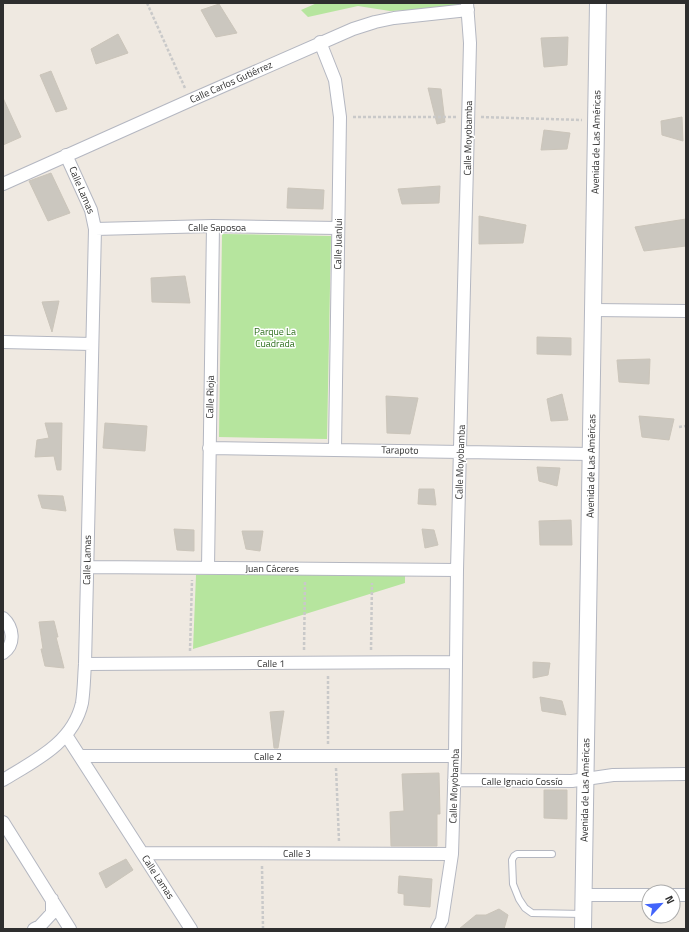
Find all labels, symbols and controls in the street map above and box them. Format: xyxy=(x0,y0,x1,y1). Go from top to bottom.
street label: Calle Carlos Gutiérrez xyxy=(187,57,275,107)
street label: Avenida de Las Américas xyxy=(588,90,604,194)
street label: Calle Moyobamba xyxy=(460,100,476,176)
street label: Calle Lamas xyxy=(65,164,99,216)
street label: Calle JuanJui xyxy=(330,218,346,270)
street label: Calle Saposoa xyxy=(188,220,246,235)
park label: Parque La Cuadrada xyxy=(254,324,296,351)
street label: Calle Rioja xyxy=(202,375,218,419)
street label: Avenida de Las Américas xyxy=(583,414,599,518)
street label: Calle Moyobamba xyxy=(451,424,469,500)
street label: Tarapoto xyxy=(381,442,419,458)
street label: Calle Lamas xyxy=(79,534,95,585)
street label: Juan Cáceres xyxy=(245,561,299,576)
street label: Calle 1 xyxy=(257,656,285,671)
street label: Avenida de Las Américas xyxy=(577,738,593,842)
street label: Calle Moyobamba xyxy=(445,748,463,824)
street label: Calle 2 xyxy=(254,749,282,764)
street label: Calle Ignacio Cossío xyxy=(481,774,563,789)
street label: Calle 3 xyxy=(283,846,311,861)
street label: Calle Lamas xyxy=(138,852,178,902)
north arrow xyxy=(641,884,681,924)
text: N xyxy=(661,893,679,907)

